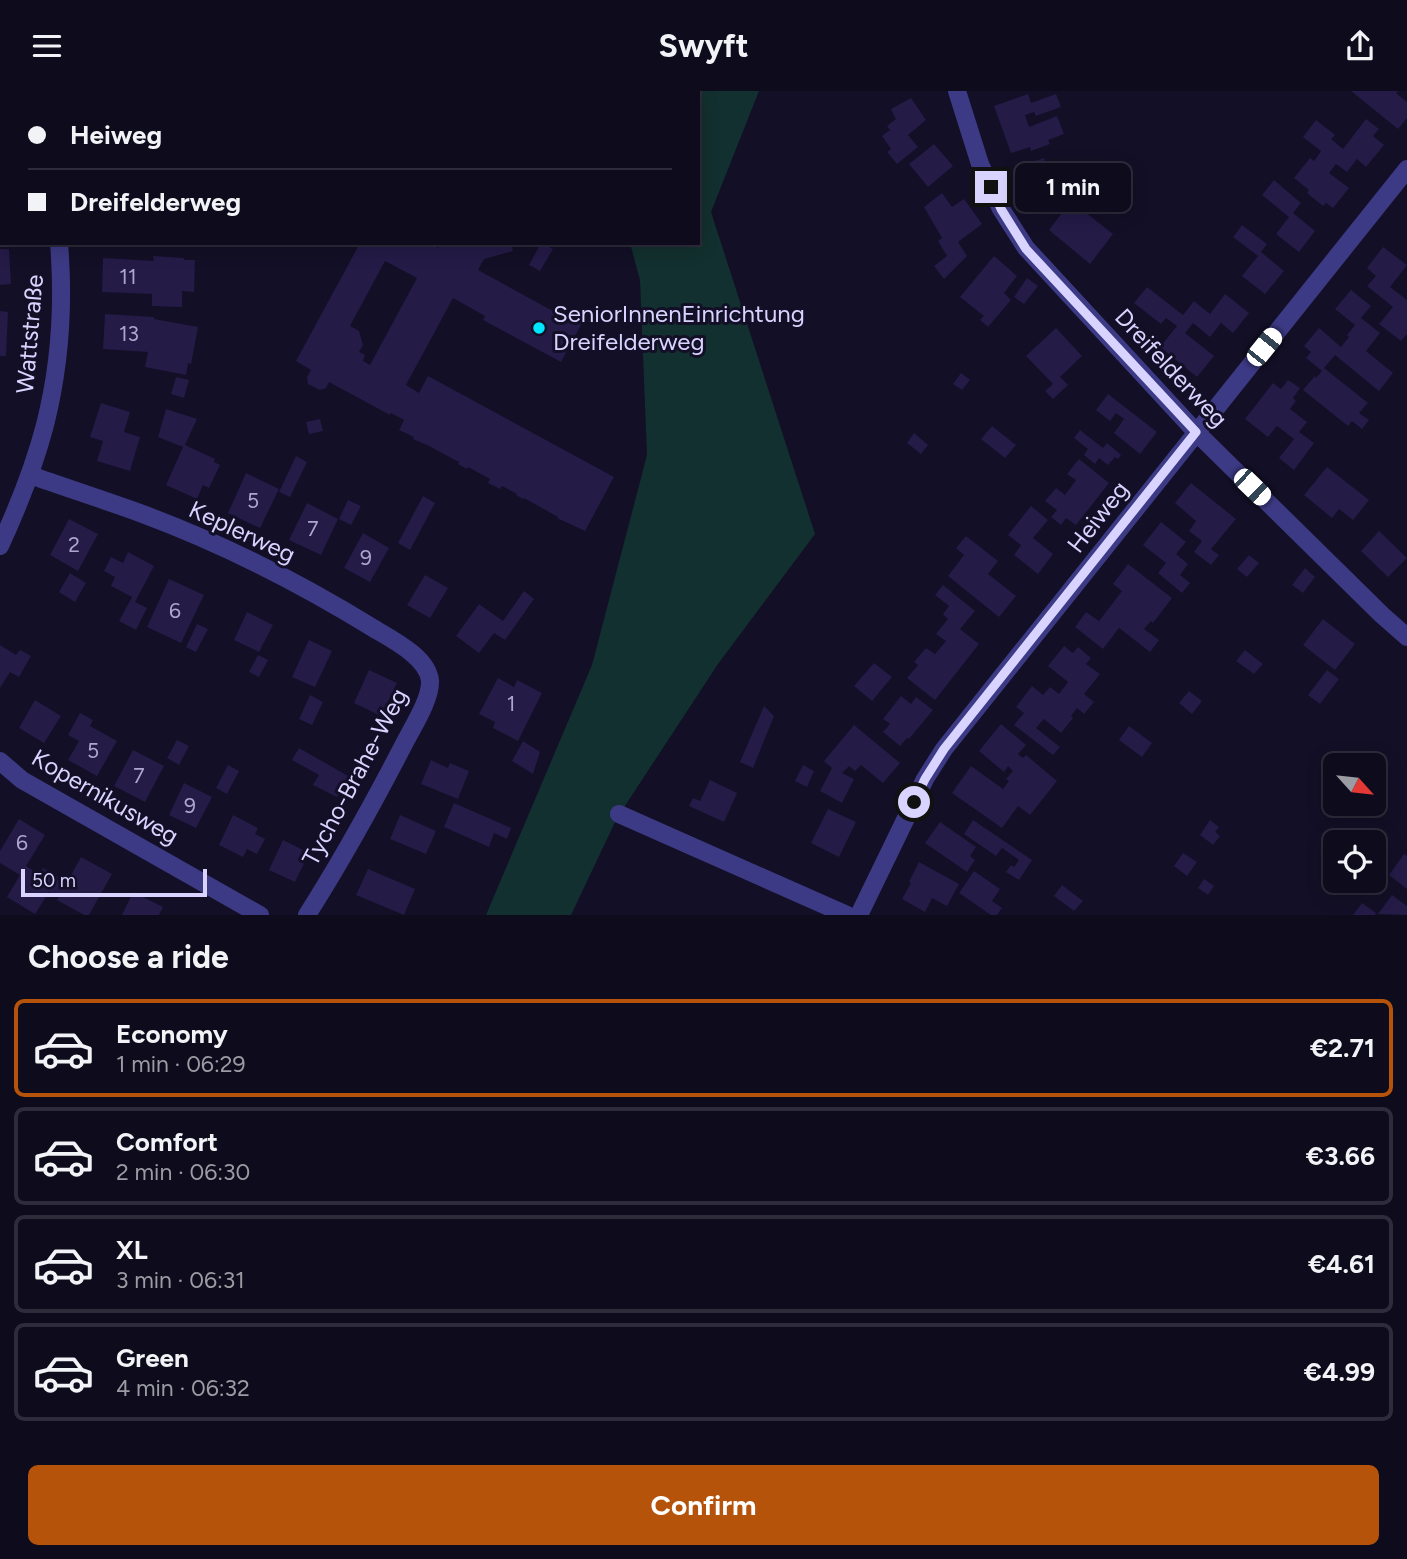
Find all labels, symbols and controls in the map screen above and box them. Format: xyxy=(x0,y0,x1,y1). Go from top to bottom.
icon: menu xyxy=(28,27,66,65)
text: Swyft xyxy=(658,27,749,65)
icon: share xyxy=(1341,27,1379,65)
text: Heiweg xyxy=(70,119,162,151)
callout: 1 min xyxy=(1016,163,1131,211)
route end xyxy=(975,171,1007,203)
text: 1 min xyxy=(1046,173,1100,201)
text: Dreifelderweg xyxy=(70,186,241,218)
house number: 11 xyxy=(119,264,137,289)
street label: Wattstraße xyxy=(10,273,49,395)
place label: SeniorInnenEinrichtung Dreifelderweg xyxy=(553,299,805,356)
street label: Dreifelderweg xyxy=(1109,302,1234,433)
marker: SeniorInnenEinrichtung Dreifelderweg xyxy=(531,320,547,336)
house number: 13 xyxy=(119,321,139,346)
car xyxy=(1243,324,1286,370)
car xyxy=(1230,465,1275,509)
street label: Heiweg xyxy=(1061,475,1134,558)
house number: 5 xyxy=(247,488,259,513)
street label: Keplerweg xyxy=(184,494,300,569)
house number: 7 xyxy=(307,516,319,541)
house number: 2 xyxy=(68,532,80,557)
house number: 9 xyxy=(360,545,372,570)
house number: 6 xyxy=(169,598,181,623)
street label: Tycho-Brahe-Weg xyxy=(296,683,413,870)
house number: 1 xyxy=(507,691,515,716)
house number: 5 xyxy=(87,738,99,763)
street label: Kopernikusweg xyxy=(27,743,184,850)
north arrow xyxy=(1323,753,1386,815)
map controls xyxy=(1323,753,1386,893)
house number: 7 xyxy=(133,763,145,788)
route start xyxy=(898,786,930,818)
house number: 9 xyxy=(184,793,196,818)
house number: 6 xyxy=(16,830,28,855)
button: locate xyxy=(1323,830,1386,893)
scale bar xyxy=(21,866,206,898)
text: 50 m xyxy=(32,869,76,892)
text: Choose a ride xyxy=(28,938,229,976)
icon: car xyxy=(32,1017,95,1080)
text: Economy xyxy=(116,1018,228,1050)
text: €2.71 xyxy=(1310,1032,1375,1064)
text: 1 min · 06:29 xyxy=(116,1050,246,1078)
icon: car xyxy=(32,1125,95,1188)
text: Comfort xyxy=(116,1126,218,1158)
text: €3.66 xyxy=(1306,1140,1375,1172)
text: 2 min · 06:30 xyxy=(116,1158,250,1186)
icon: car xyxy=(32,1233,95,1296)
text: XL xyxy=(116,1234,148,1266)
text: €4.61 xyxy=(1308,1248,1375,1280)
text: 3 min · 06:31 xyxy=(116,1266,245,1294)
icon: car xyxy=(32,1341,95,1404)
text: Green xyxy=(116,1342,189,1374)
text: €4.99 xyxy=(1304,1356,1375,1388)
text: 4 min · 06:32 xyxy=(116,1374,250,1402)
button: Confirm xyxy=(28,1465,1379,1545)

